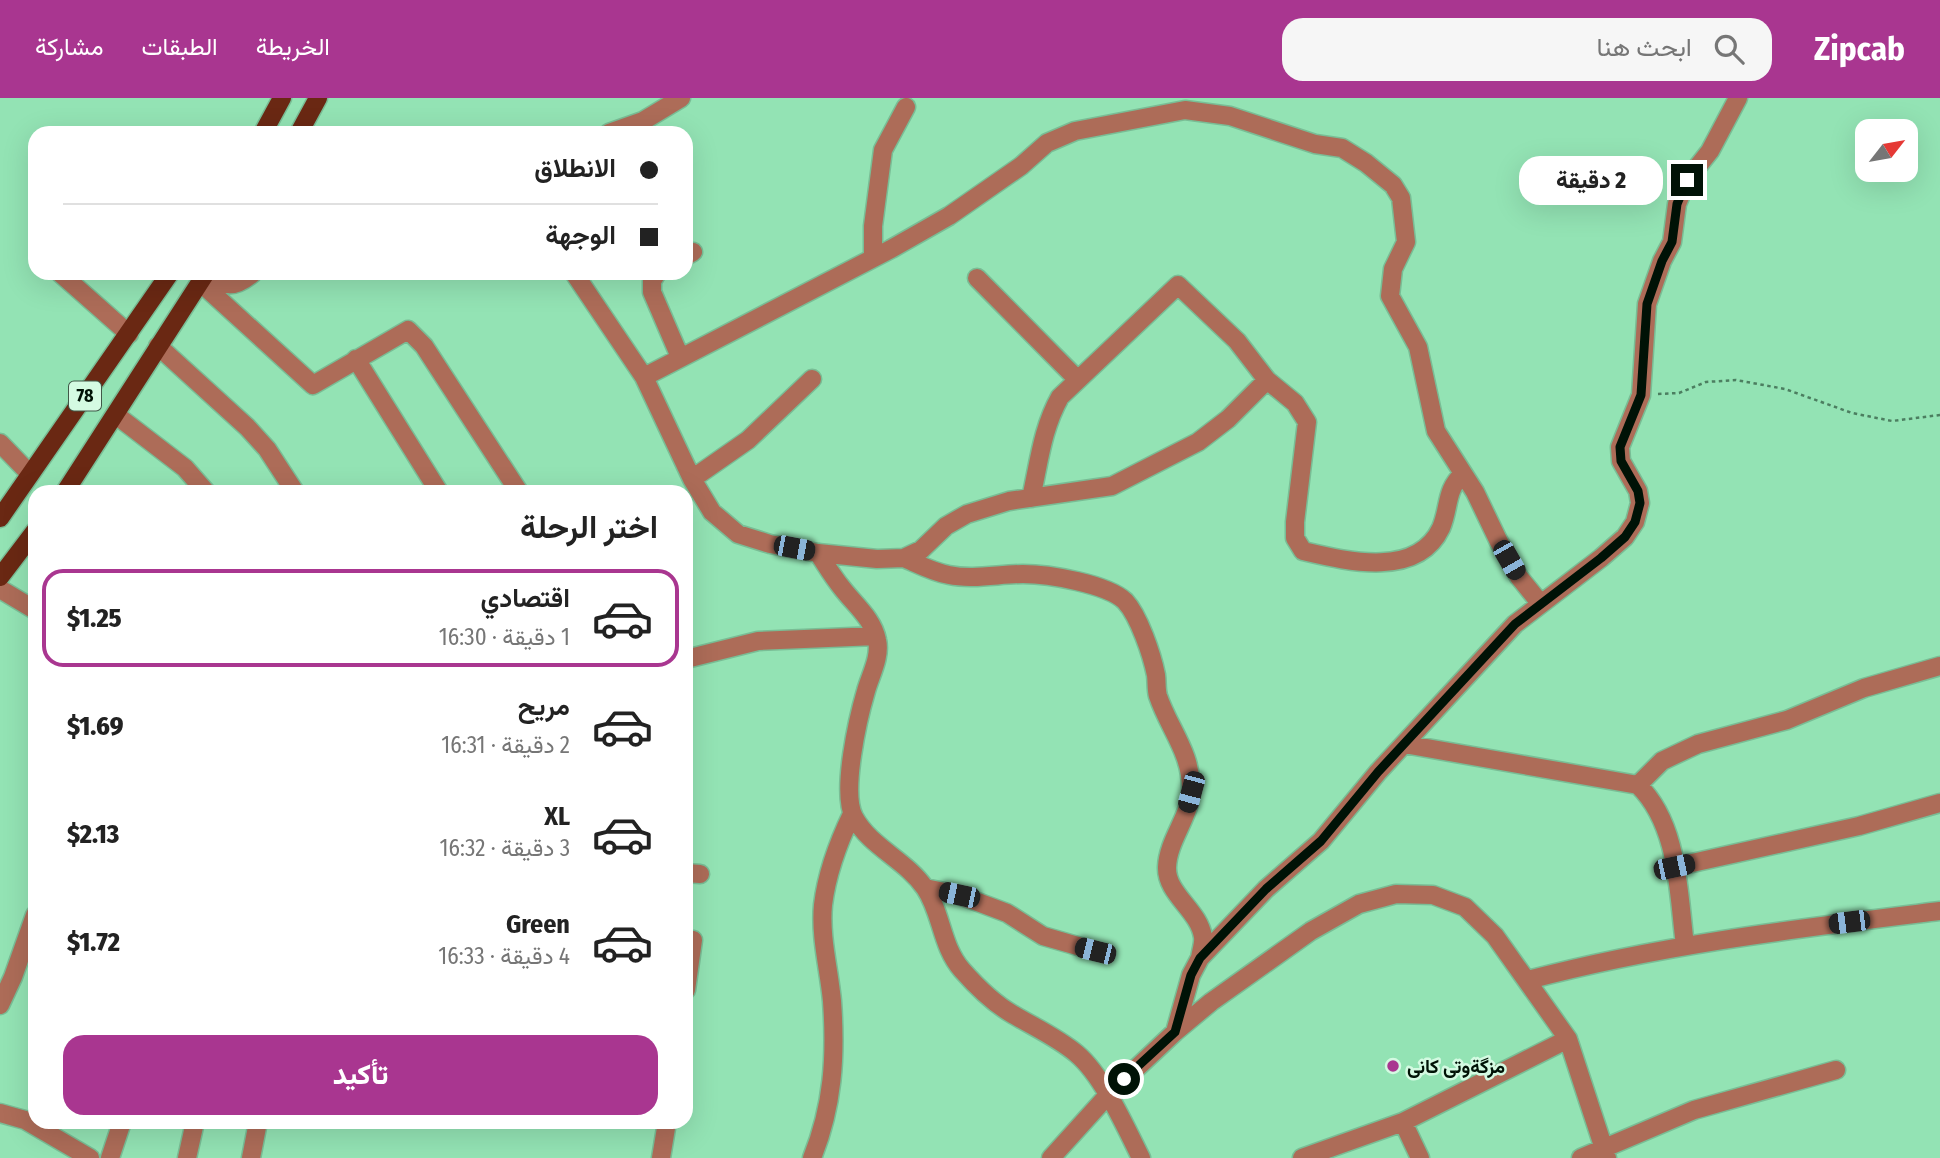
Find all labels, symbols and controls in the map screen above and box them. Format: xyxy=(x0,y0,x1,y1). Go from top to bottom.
search box xyxy=(1282,18,1772,81)
text: Zipcab xyxy=(1814,29,1905,69)
icon: search xyxy=(1710,30,1748,68)
text: ابحث هنا xyxy=(1597,32,1692,63)
text: مشاركة xyxy=(35,33,103,61)
text: الطبقات xyxy=(141,33,218,61)
text: الخريطة xyxy=(256,33,330,61)
north arrow xyxy=(1855,119,1918,182)
map controls xyxy=(1855,119,1918,182)
text: الانطلاق xyxy=(534,153,616,184)
callout: 2 دقيقة xyxy=(1519,155,1662,204)
route end xyxy=(1671,164,1703,196)
text: 2 دقيقة xyxy=(1556,166,1626,194)
text: الوجهة xyxy=(545,220,616,251)
road number: 78 xyxy=(69,382,101,410)
text: اختر الرحلة xyxy=(520,508,658,546)
car xyxy=(772,534,817,562)
car xyxy=(1490,537,1529,583)
text: اقتصادي xyxy=(481,583,570,614)
icon: car xyxy=(591,587,654,650)
text: $1.25 xyxy=(67,603,122,634)
text: 1 دقيقة · 16:30 xyxy=(439,623,570,651)
text: مريح xyxy=(518,691,570,722)
icon: car xyxy=(591,695,654,758)
text: $1.69 xyxy=(67,711,123,742)
text: 2 دقيقة · 16:31 xyxy=(441,731,570,759)
car xyxy=(1176,769,1207,815)
text: XL xyxy=(544,801,570,832)
icon: car xyxy=(591,803,654,866)
text: $2.13 xyxy=(67,819,119,850)
text: 3 دقيقة · 16:32 xyxy=(440,834,570,862)
car xyxy=(1652,852,1697,882)
car xyxy=(937,880,982,910)
text: Green xyxy=(506,909,570,940)
car xyxy=(1827,909,1872,935)
icon: car xyxy=(591,911,654,974)
text: $1.72 xyxy=(67,927,120,958)
car xyxy=(1073,936,1118,966)
text: 4 دقيقة · 16:33 xyxy=(438,942,570,970)
button: تأكيد xyxy=(63,1035,658,1115)
place label: مزگةوتی کانی xyxy=(1407,1055,1505,1079)
marker: مزگةوتی کانی xyxy=(1385,1058,1401,1074)
route start xyxy=(1108,1063,1140,1095)

